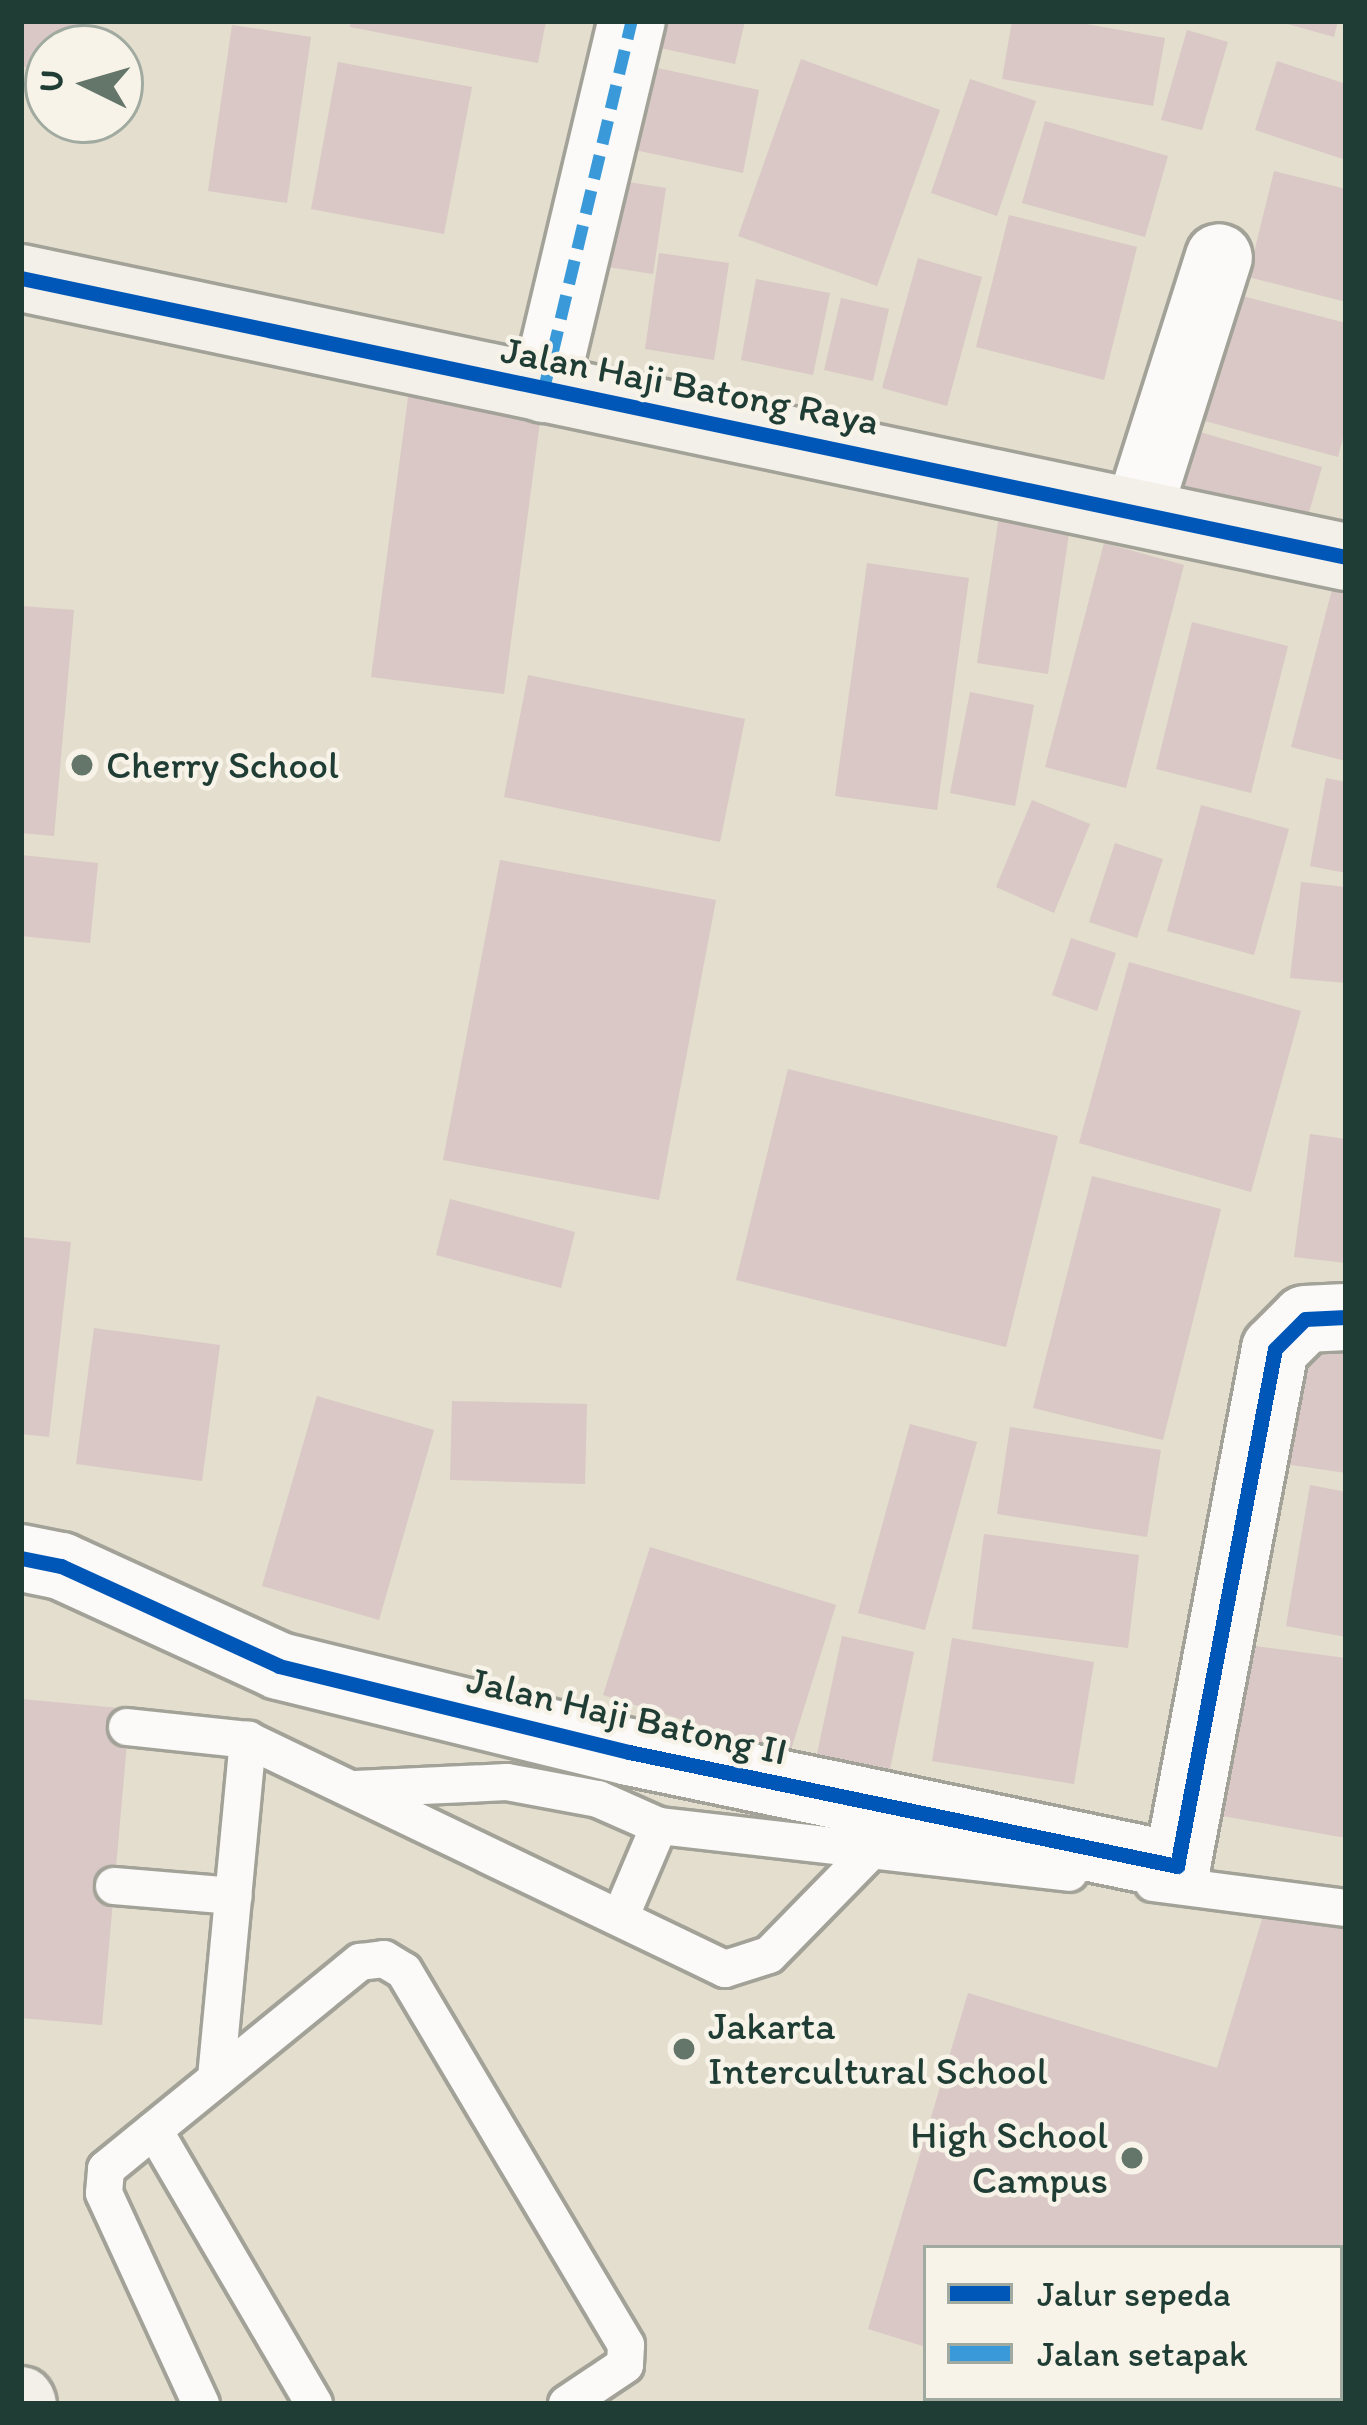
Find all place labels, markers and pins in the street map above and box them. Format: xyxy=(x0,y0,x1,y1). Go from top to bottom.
place label: Cherry School xyxy=(106,742,339,788)
marker: Cherry School xyxy=(69,752,95,778)
place label: Jakarta Intercultural School xyxy=(708,2004,1047,2095)
marker: Jakarta Intercultural School xyxy=(671,2036,697,2062)
place label: High School Campus xyxy=(911,2113,1108,2204)
marker: High School Campus xyxy=(1119,2145,1145,2171)

